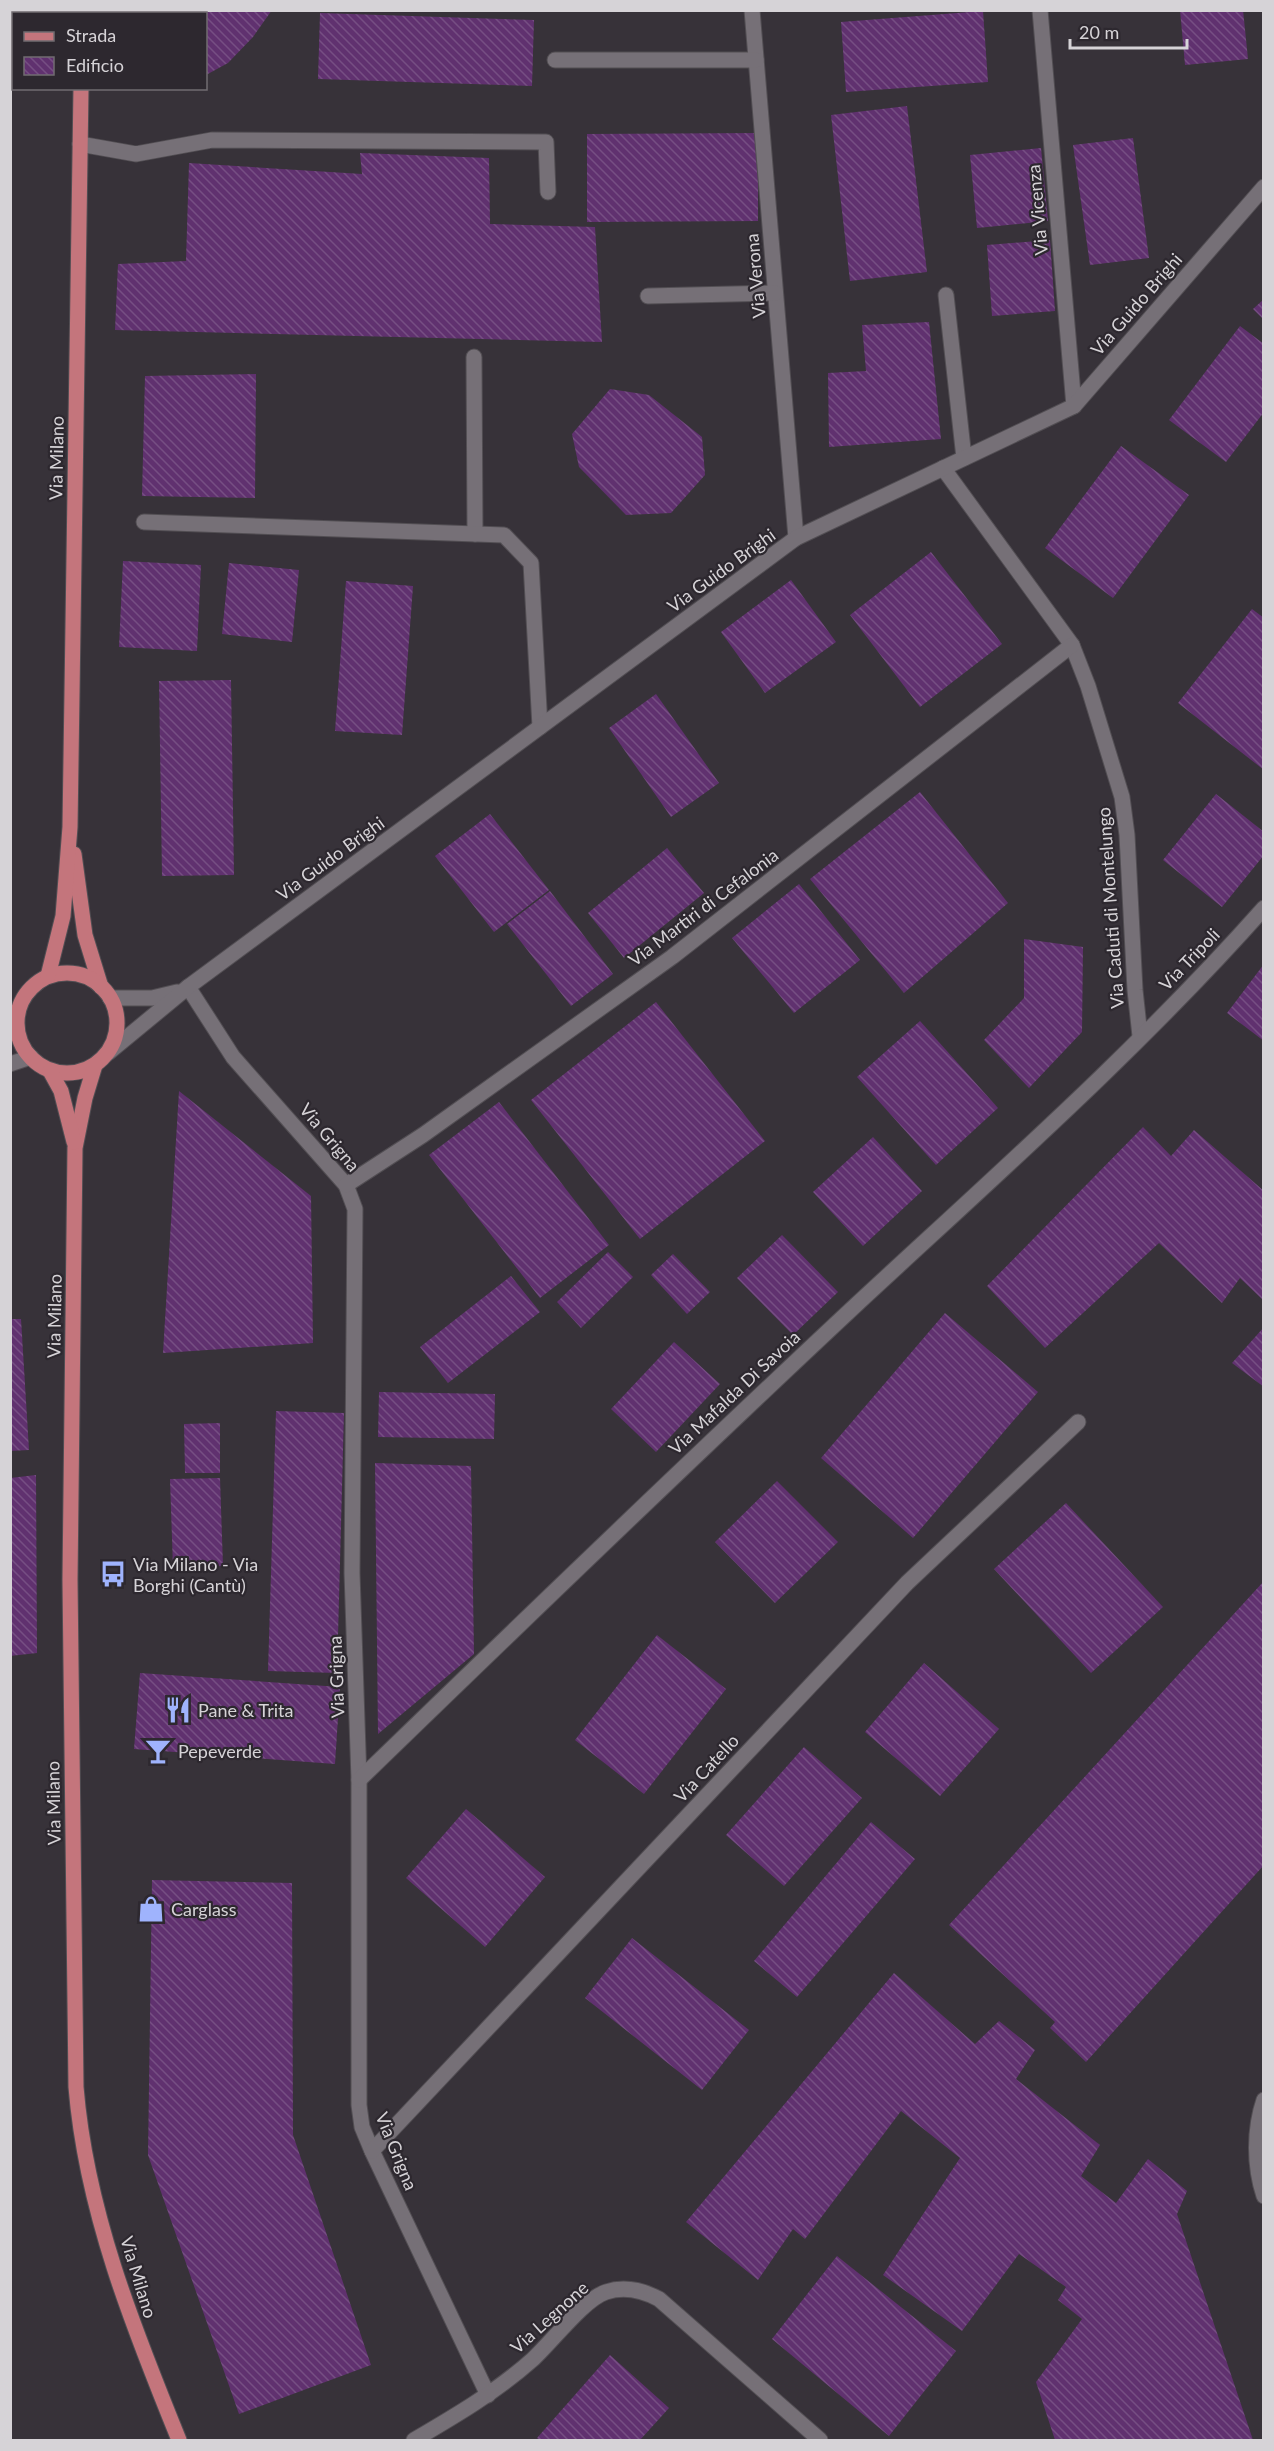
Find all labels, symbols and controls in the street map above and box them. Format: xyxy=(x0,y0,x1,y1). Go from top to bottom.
legend xyxy=(12,12,207,90)
scale bar xyxy=(1070,12,1187,50)
text: 20 m xyxy=(1079,21,1119,43)
text: Strada xyxy=(66,24,116,46)
text: Edificio xyxy=(66,54,124,76)
street label: Via Vicenza xyxy=(1022,164,1052,256)
street label: Via Verona xyxy=(740,233,770,319)
street label: Via Guido Brighi xyxy=(1086,248,1186,360)
street label: Via Milano xyxy=(44,416,68,500)
street label: Via Guido Brighi xyxy=(663,523,779,617)
street label: Via Caduti di Montelungo xyxy=(1092,806,1128,1010)
street label: Via Guido Brighi xyxy=(272,811,388,905)
street label: Via Martiri di Cefalonia xyxy=(624,844,782,970)
street label: Via Tripoli xyxy=(1154,923,1224,995)
street label: Via Grigna xyxy=(295,1098,365,1176)
street label: Via Milano xyxy=(42,1274,66,1358)
street label: Via Mafalda Di Savoia xyxy=(664,1325,804,1459)
place label: Via Milano - Via Borghi (Cantù) xyxy=(133,1553,258,1596)
bus stop icon: Via Milano - Via Borghi (Cantù) xyxy=(98,1559,128,1589)
street label: Via Grigna xyxy=(324,1635,348,1719)
restaurant icon: Pane & Trita xyxy=(163,1695,193,1725)
place label: Pane & Trita xyxy=(198,1699,293,1721)
street label: Via Catello xyxy=(669,1729,743,1807)
bar icon: Pepeverde xyxy=(143,1736,173,1766)
place label: Pepeverde xyxy=(178,1740,262,1762)
street label: Via Milano xyxy=(41,1761,65,1845)
shop icon: Carglass xyxy=(136,1894,166,1924)
place label: Carglass xyxy=(171,1898,237,1920)
street label: Via Grigna xyxy=(371,2109,423,2193)
street label: Via Milano xyxy=(116,2233,162,2321)
street label: Via Legnone xyxy=(505,2276,593,2358)

